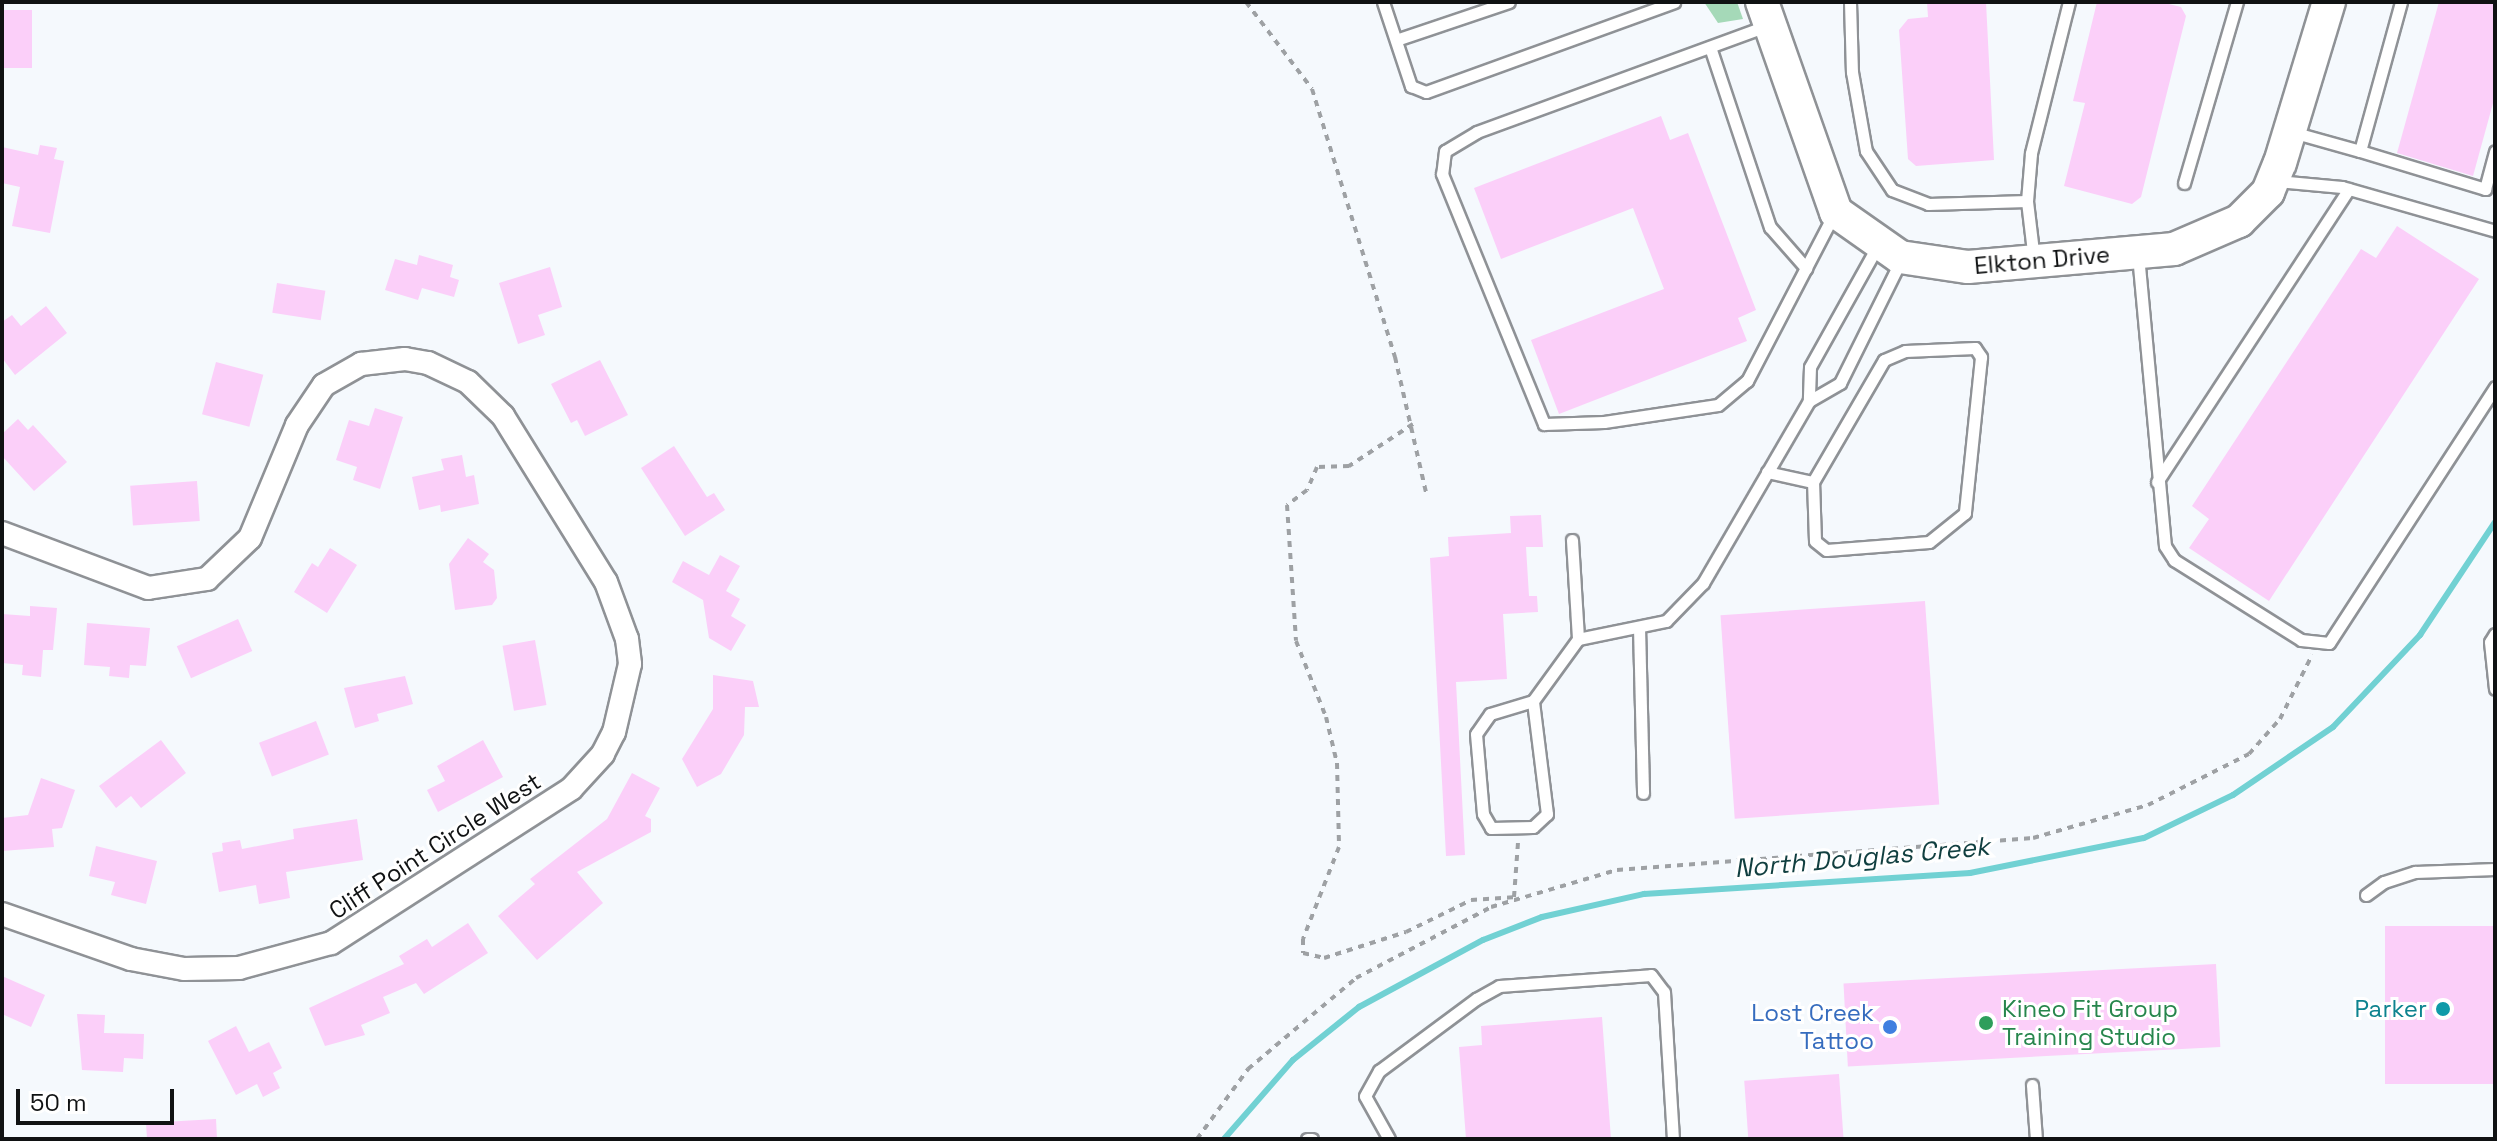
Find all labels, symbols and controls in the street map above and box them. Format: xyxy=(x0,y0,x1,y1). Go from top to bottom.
street label: Elkton Drive xyxy=(1973,240,2111,280)
street label: Cliff Point Circle West xyxy=(324,767,546,925)
water label: North Douglas Creek xyxy=(1733,831,1991,885)
place label: Kineo Fit Group Training Studio xyxy=(2002,995,2178,1051)
place label: Parker xyxy=(2354,995,2427,1023)
place label: Lost Creek Tattoo xyxy=(1751,999,1874,1055)
marker: Parker xyxy=(2434,1000,2452,1018)
marker: Kineo Fit Group Training Studio xyxy=(1977,1014,1995,1032)
marker: Lost Creek Tattoo xyxy=(1881,1018,1899,1036)
scale bar xyxy=(20,1073,178,1123)
text: 50 m xyxy=(30,1087,87,1118)

